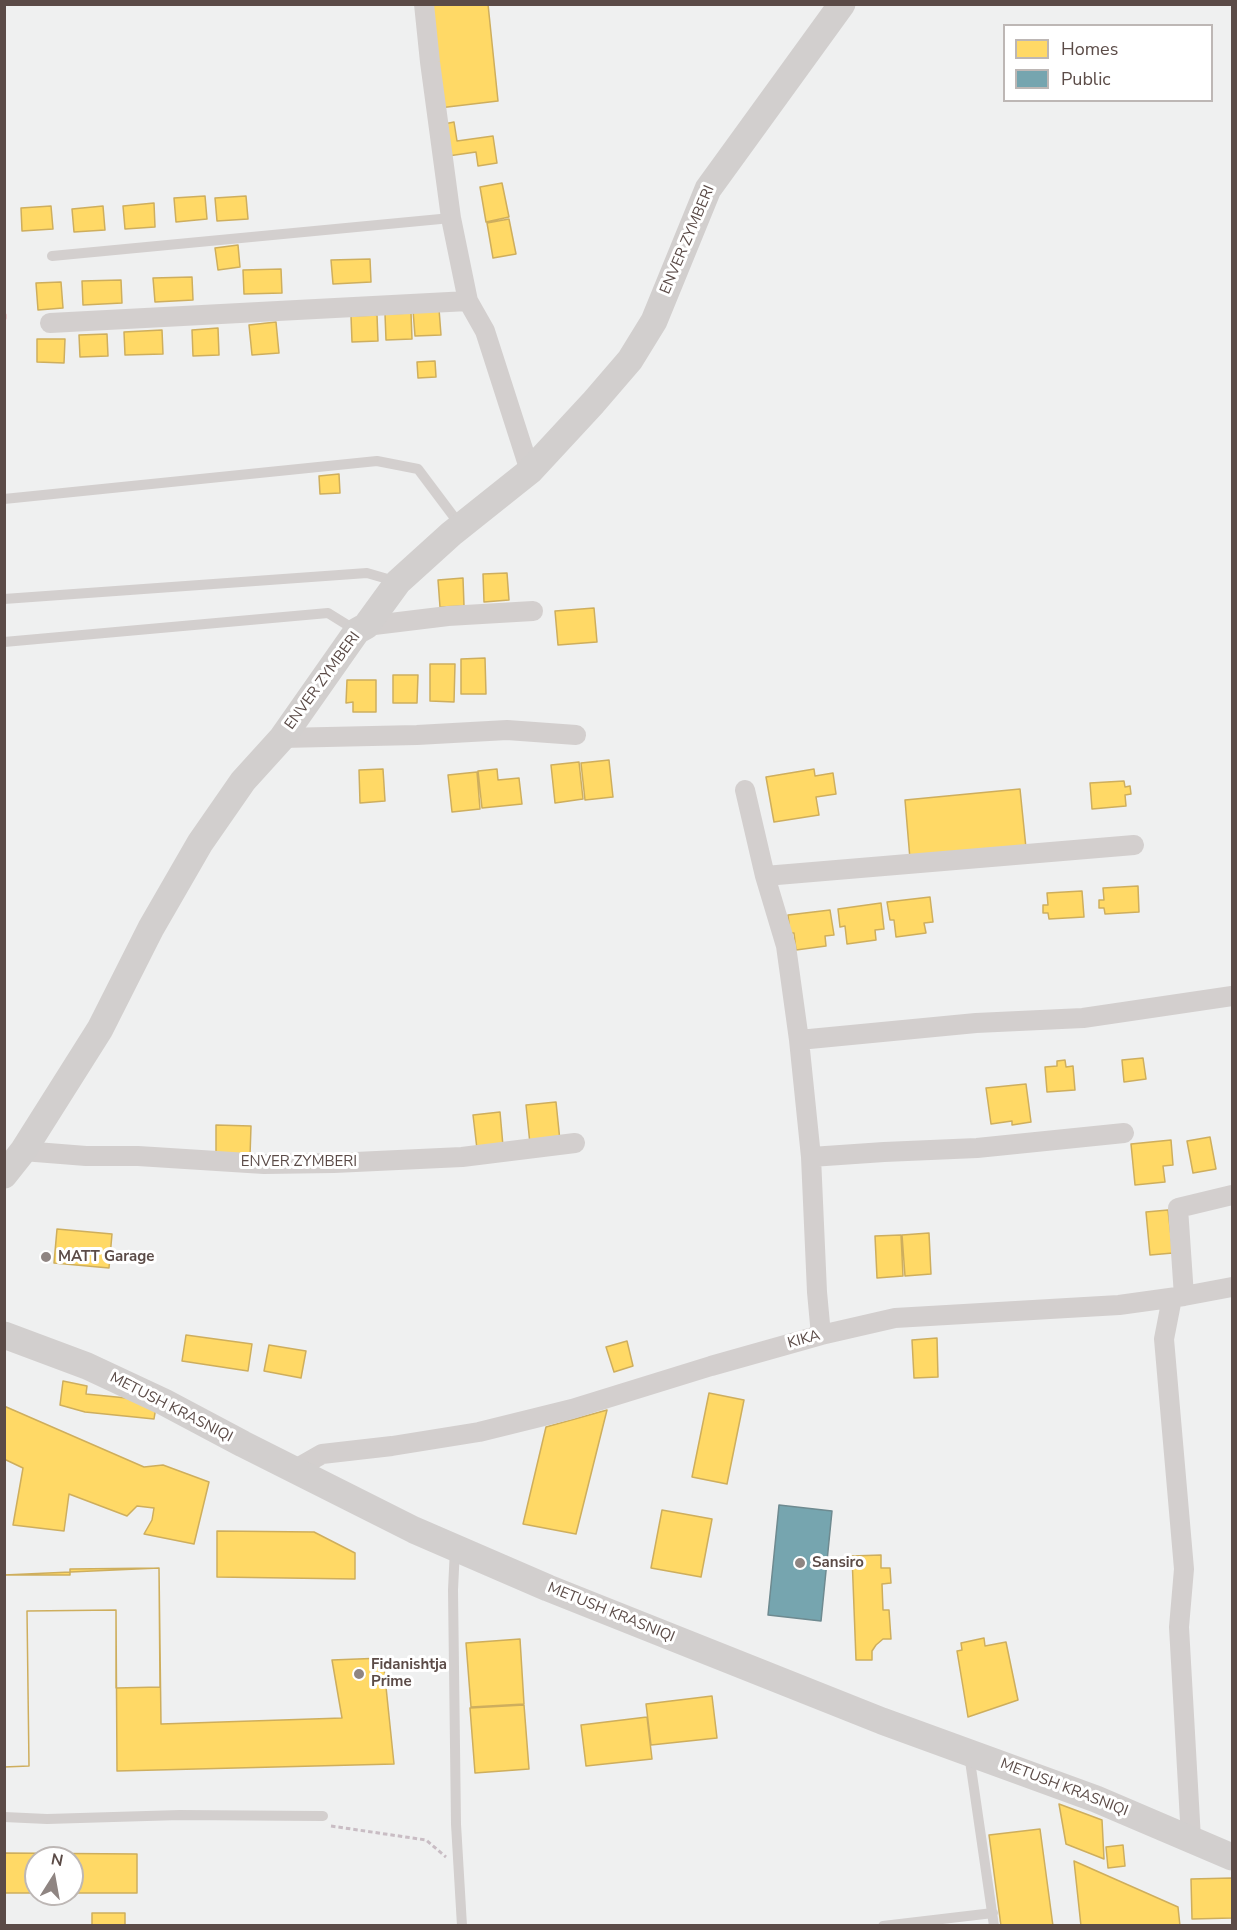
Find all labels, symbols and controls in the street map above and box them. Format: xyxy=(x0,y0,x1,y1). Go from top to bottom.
legend xyxy=(1003,24,1213,102)
text: Homes xyxy=(1061,37,1118,61)
text: Public xyxy=(1061,67,1111,91)
street label: ENVER ZYMBERI xyxy=(657,183,719,297)
street label: ENVER ZYMBERI xyxy=(282,629,364,733)
street label: ENVER ZYMBERI xyxy=(241,1153,357,1171)
place label: MATT Garage xyxy=(58,1248,154,1266)
marker: MATT Garage xyxy=(39,1250,53,1264)
street label: KIKA xyxy=(786,1327,822,1353)
street label: METUSH KRASNIQI xyxy=(107,1369,235,1447)
place label: Sansiro xyxy=(812,1554,864,1572)
marker: Sansiro xyxy=(793,1556,807,1570)
street label: METUSH KRASNIQI xyxy=(545,1579,677,1647)
place label: Fidanishtja Prime xyxy=(371,1656,447,1691)
marker: Fidanishtja Prime xyxy=(352,1667,366,1681)
street label: METUSH KRASNIQI xyxy=(998,1755,1130,1821)
north arrow xyxy=(24,1846,84,1906)
text: N xyxy=(49,1848,65,1872)

